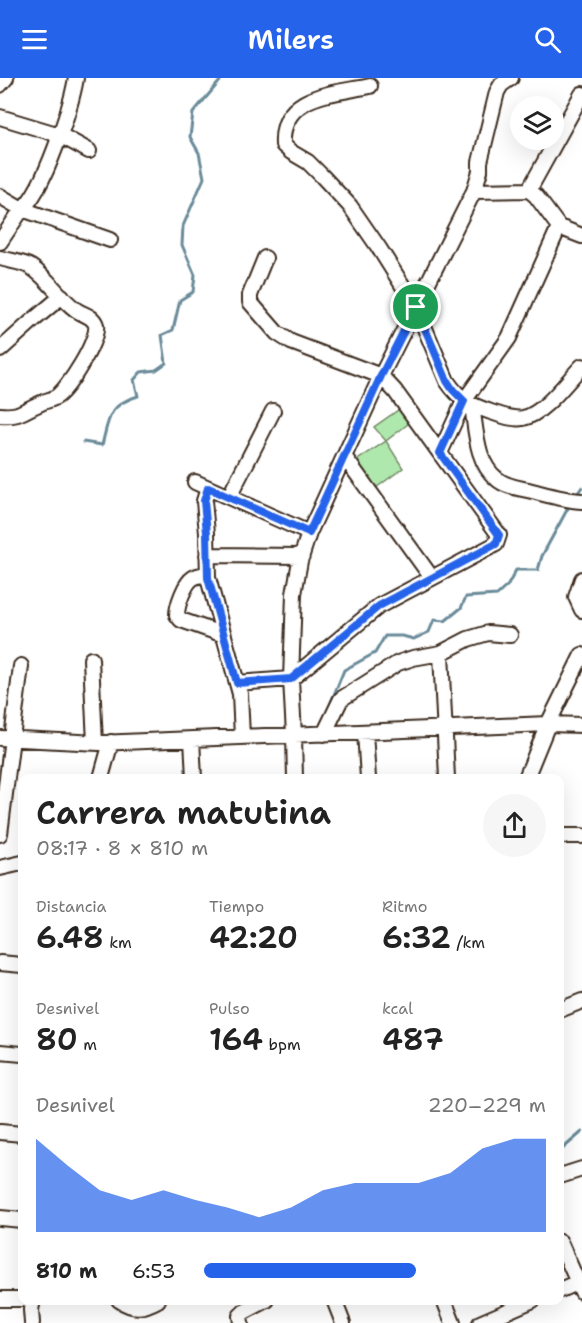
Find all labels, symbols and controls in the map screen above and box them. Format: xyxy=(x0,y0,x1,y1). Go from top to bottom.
text: Milers xyxy=(248,21,334,58)
icon: menu xyxy=(18,23,51,56)
icon: search xyxy=(531,23,564,56)
map controls xyxy=(510,96,564,150)
button: layers xyxy=(510,96,564,150)
pin xyxy=(390,281,441,332)
icon: arrive xyxy=(399,290,432,323)
text: Carrera matutina xyxy=(36,790,331,835)
button: share xyxy=(483,794,546,857)
text: 08:17 · 8 × 810 m xyxy=(36,835,208,861)
text: Distancia xyxy=(36,896,107,917)
text: Tiempo xyxy=(209,896,264,917)
text: Ritmo xyxy=(382,896,427,917)
text: 6.48 xyxy=(36,917,104,958)
text: 42:20 xyxy=(209,917,298,958)
text: 6:32 xyxy=(382,917,451,958)
text: km xyxy=(104,932,132,953)
text: /km xyxy=(451,932,485,953)
text: Desnivel xyxy=(36,998,99,1019)
text: Pulso xyxy=(209,998,250,1019)
text: kcal xyxy=(382,998,413,1019)
text: 80 xyxy=(36,1019,78,1060)
text: 164 xyxy=(209,1019,263,1060)
text: 487 xyxy=(382,1019,444,1060)
text: m xyxy=(78,1034,97,1055)
text: bpm xyxy=(263,1034,301,1055)
text: Desnivel xyxy=(36,1092,115,1118)
text: 220–229 m xyxy=(428,1092,546,1118)
text: 810 m xyxy=(36,1258,97,1284)
text: 6:53 xyxy=(132,1258,176,1284)

